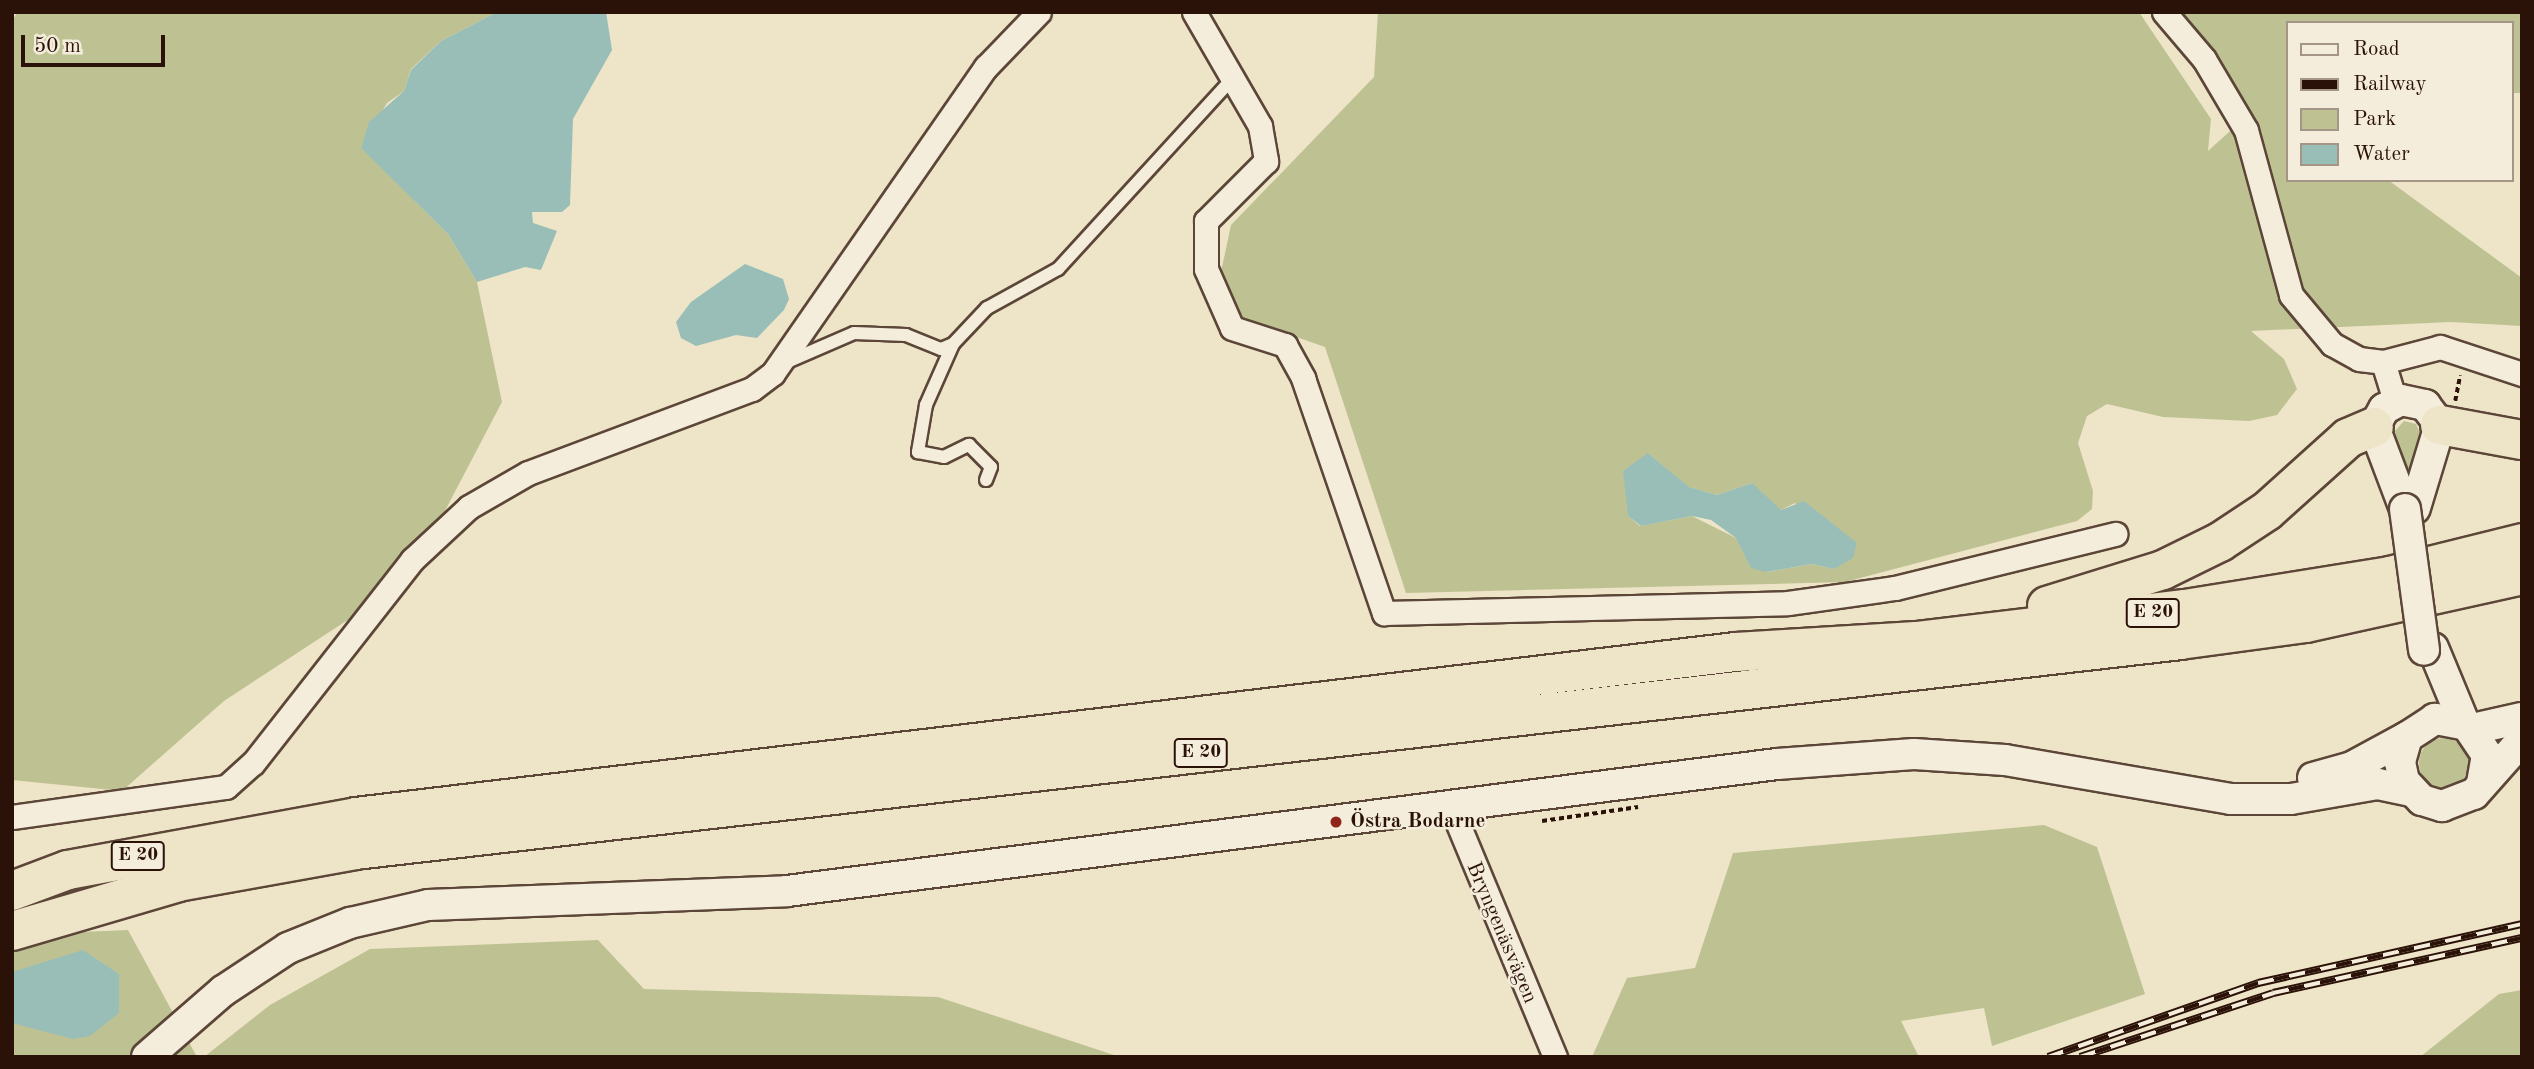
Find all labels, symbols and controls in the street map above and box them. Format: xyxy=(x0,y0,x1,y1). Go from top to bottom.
scale bar xyxy=(24,21,168,65)
legend xyxy=(2286,21,2513,182)
text: 50 m xyxy=(34,36,81,57)
text: Road xyxy=(2353,39,2400,60)
text: Railway xyxy=(2353,74,2427,95)
text: Park xyxy=(2353,109,2396,130)
text: Water xyxy=(2353,144,2410,165)
road number: E 20 xyxy=(2125,598,2181,628)
road number: E 20 xyxy=(1173,738,1229,768)
place label: Östra Bodarne xyxy=(1350,809,1485,835)
marker: Östra Bodarne xyxy=(1328,814,1344,830)
road number: E 20 xyxy=(110,841,166,872)
street label: Bryngenäsvägen xyxy=(1460,858,1542,1008)

